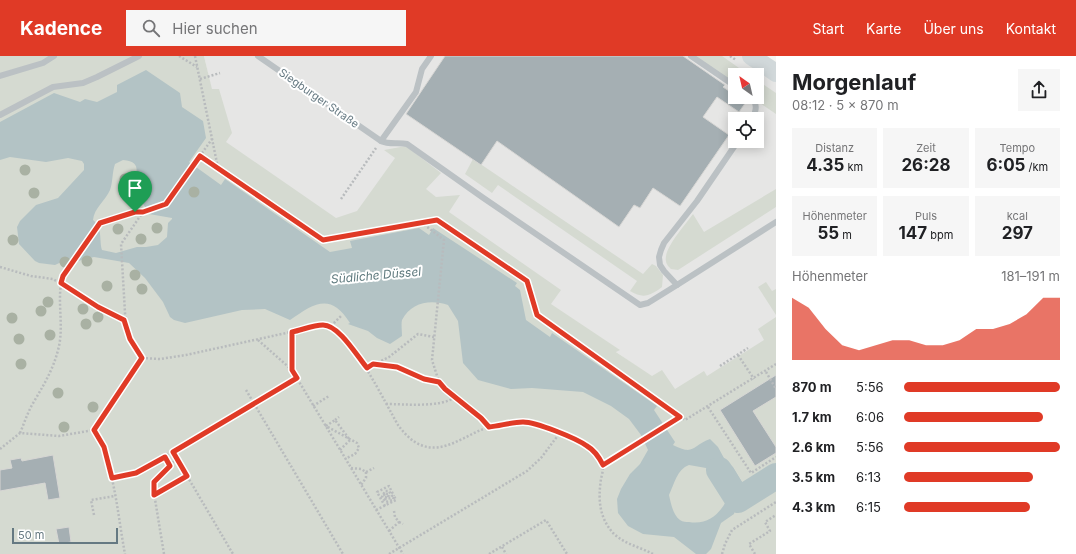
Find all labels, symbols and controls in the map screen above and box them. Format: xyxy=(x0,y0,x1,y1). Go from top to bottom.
search box xyxy=(126,10,406,46)
text: Kadence xyxy=(20,17,102,40)
icon: search xyxy=(140,17,162,39)
text: Hier suchen xyxy=(172,19,258,38)
text: Start xyxy=(812,20,844,37)
text: Karte xyxy=(866,20,901,37)
text: Über uns xyxy=(923,20,984,37)
text: Kontakt xyxy=(1006,20,1056,37)
street label: Siegburger Straße xyxy=(276,65,362,131)
north arrow xyxy=(728,68,764,104)
map controls xyxy=(728,68,764,148)
text: Morgenlauf xyxy=(792,69,916,95)
button: share xyxy=(1018,69,1060,111)
text: 08:12 · 5 × 870 m xyxy=(792,97,899,113)
button: locate xyxy=(728,112,764,148)
text: Distanz xyxy=(815,141,854,155)
text: Zeit xyxy=(916,141,936,155)
text: Tempo xyxy=(1000,141,1035,155)
text: 4.35 xyxy=(806,155,844,175)
text: 26:28 xyxy=(901,155,951,175)
text: 6:05 xyxy=(986,155,1025,175)
text: km xyxy=(844,160,863,174)
text: /km xyxy=(1025,160,1048,174)
pin xyxy=(118,171,152,212)
icon: arrive xyxy=(124,177,146,199)
text: Höhenmeter xyxy=(803,209,867,223)
text: Puls xyxy=(915,209,937,223)
text: kcal xyxy=(1007,209,1028,223)
text: 55 xyxy=(817,223,839,243)
text: 147 xyxy=(899,223,927,243)
text: 297 xyxy=(1002,223,1033,243)
text: m xyxy=(839,228,852,242)
text: bpm xyxy=(927,228,953,242)
water label: Südliche Düssel xyxy=(330,264,422,286)
text: Höhenmeter xyxy=(792,268,868,284)
text: 181–191 m xyxy=(1001,268,1060,284)
text: 870 m xyxy=(792,379,832,395)
text: 5:56 xyxy=(856,379,884,395)
text: 1.7 km xyxy=(792,409,832,425)
text: 6:06 xyxy=(856,409,884,425)
text: 2.6 km xyxy=(792,439,835,455)
text: 5:56 xyxy=(856,439,884,455)
text: 3.5 km xyxy=(792,469,835,485)
text: 6:13 xyxy=(856,469,881,485)
text: 4.3 km xyxy=(792,499,835,515)
text: 6:15 xyxy=(856,499,881,515)
scale bar xyxy=(12,526,118,545)
text: 50 m xyxy=(18,528,44,542)

